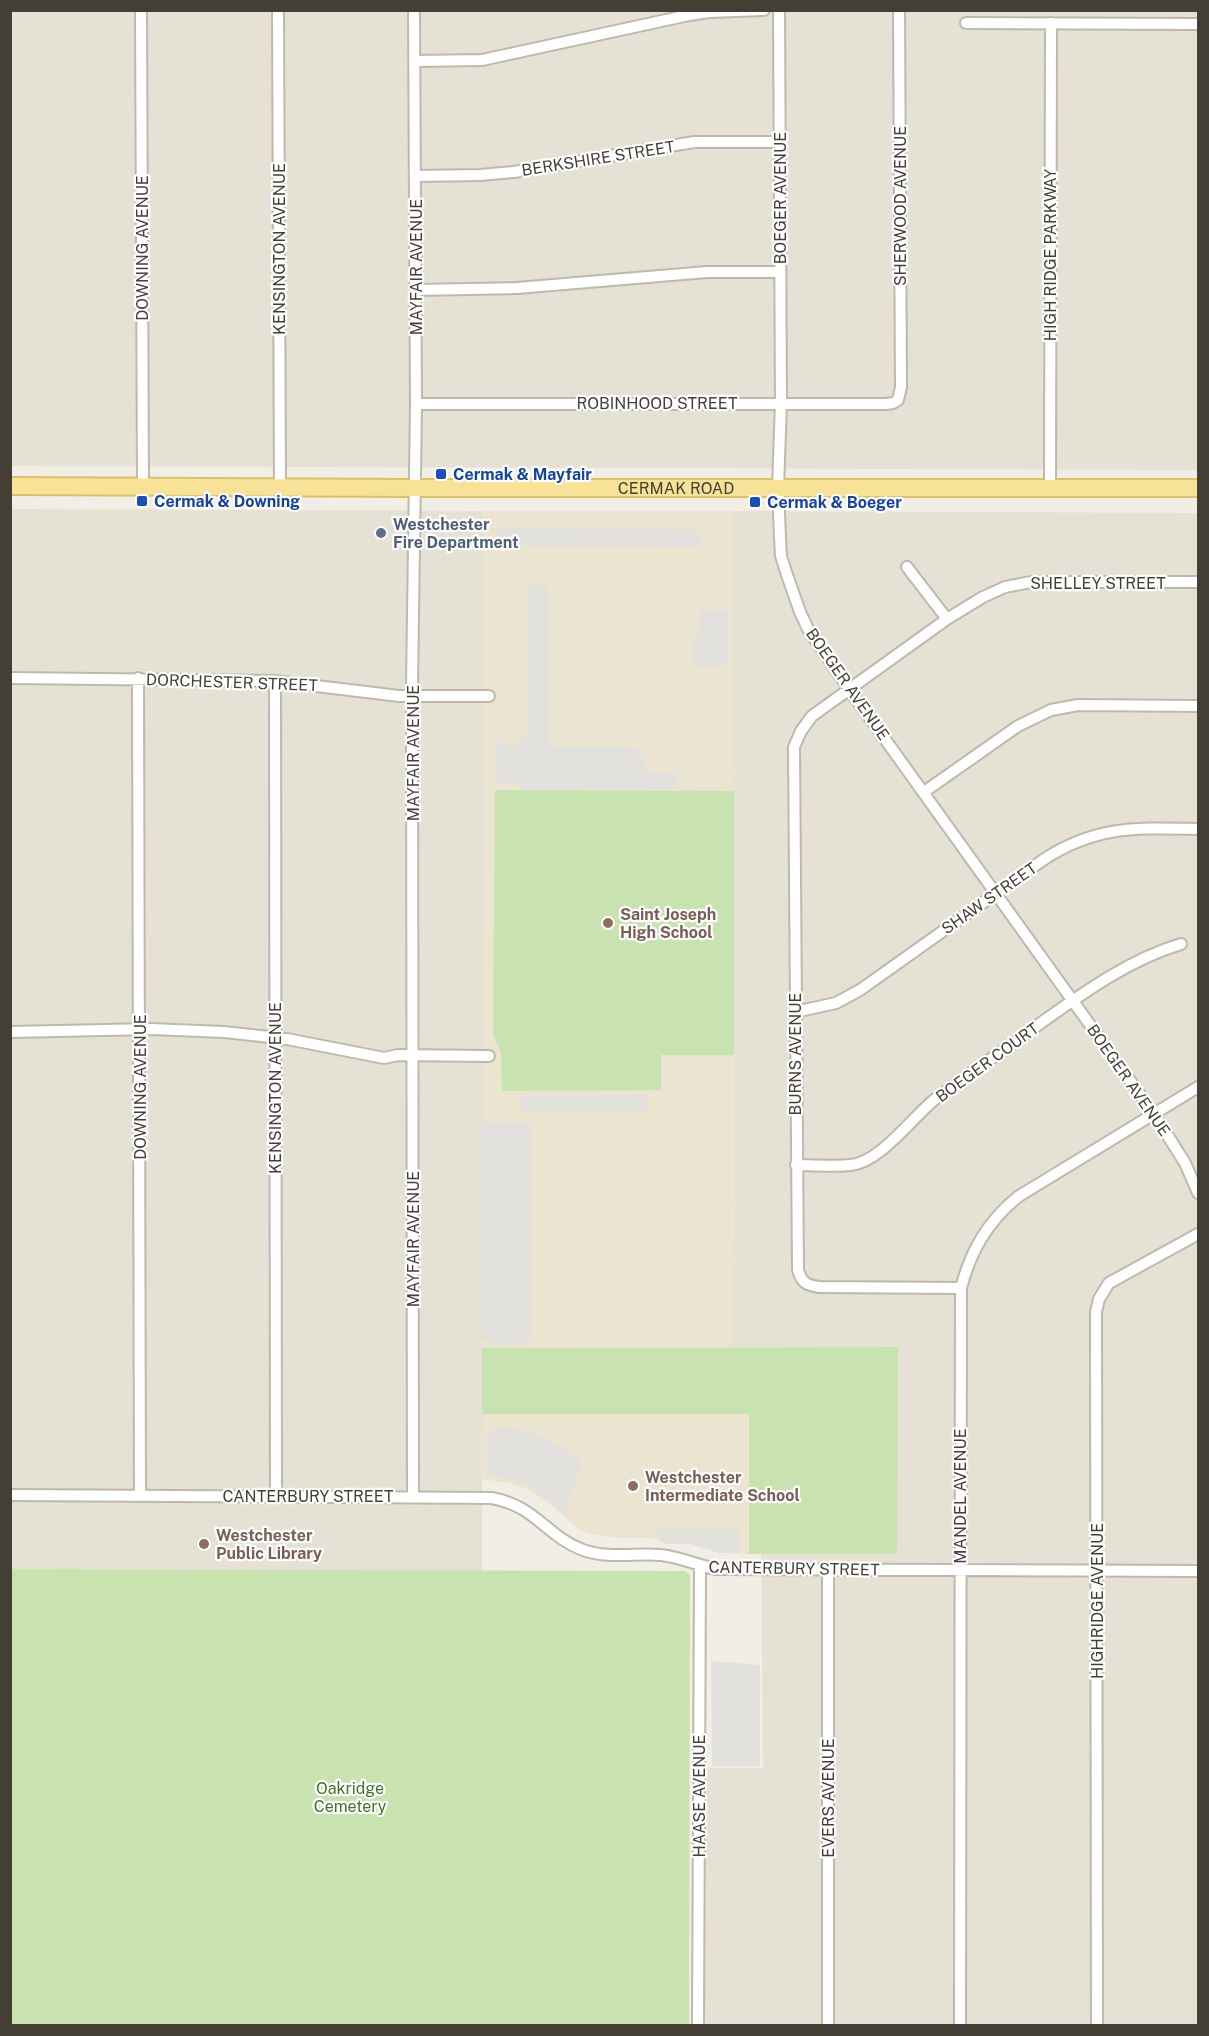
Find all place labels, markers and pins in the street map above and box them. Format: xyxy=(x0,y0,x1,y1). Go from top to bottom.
place label: Cermak & Mayfair xyxy=(453,465,592,484)
marker: Cermak & Mayfair xyxy=(434,467,448,481)
place label: Cermak & Downing xyxy=(154,492,300,511)
place label: Cermak & Boeger xyxy=(767,493,902,512)
marker: Cermak & Downing xyxy=(135,494,149,508)
marker: Cermak & Boeger xyxy=(748,495,762,509)
place label: Westchester Fire Department xyxy=(393,515,519,552)
marker: Westchester Fire Department xyxy=(374,526,388,540)
place label: Saint Joseph High School xyxy=(620,905,716,942)
marker: Saint Joseph High School xyxy=(601,916,615,930)
place label: Westchester Intermediate School xyxy=(645,1468,800,1505)
marker: Westchester Intermediate School xyxy=(626,1479,640,1493)
place label: Westchester Public Library xyxy=(216,1526,322,1563)
marker: Westchester Public Library xyxy=(197,1537,211,1551)

